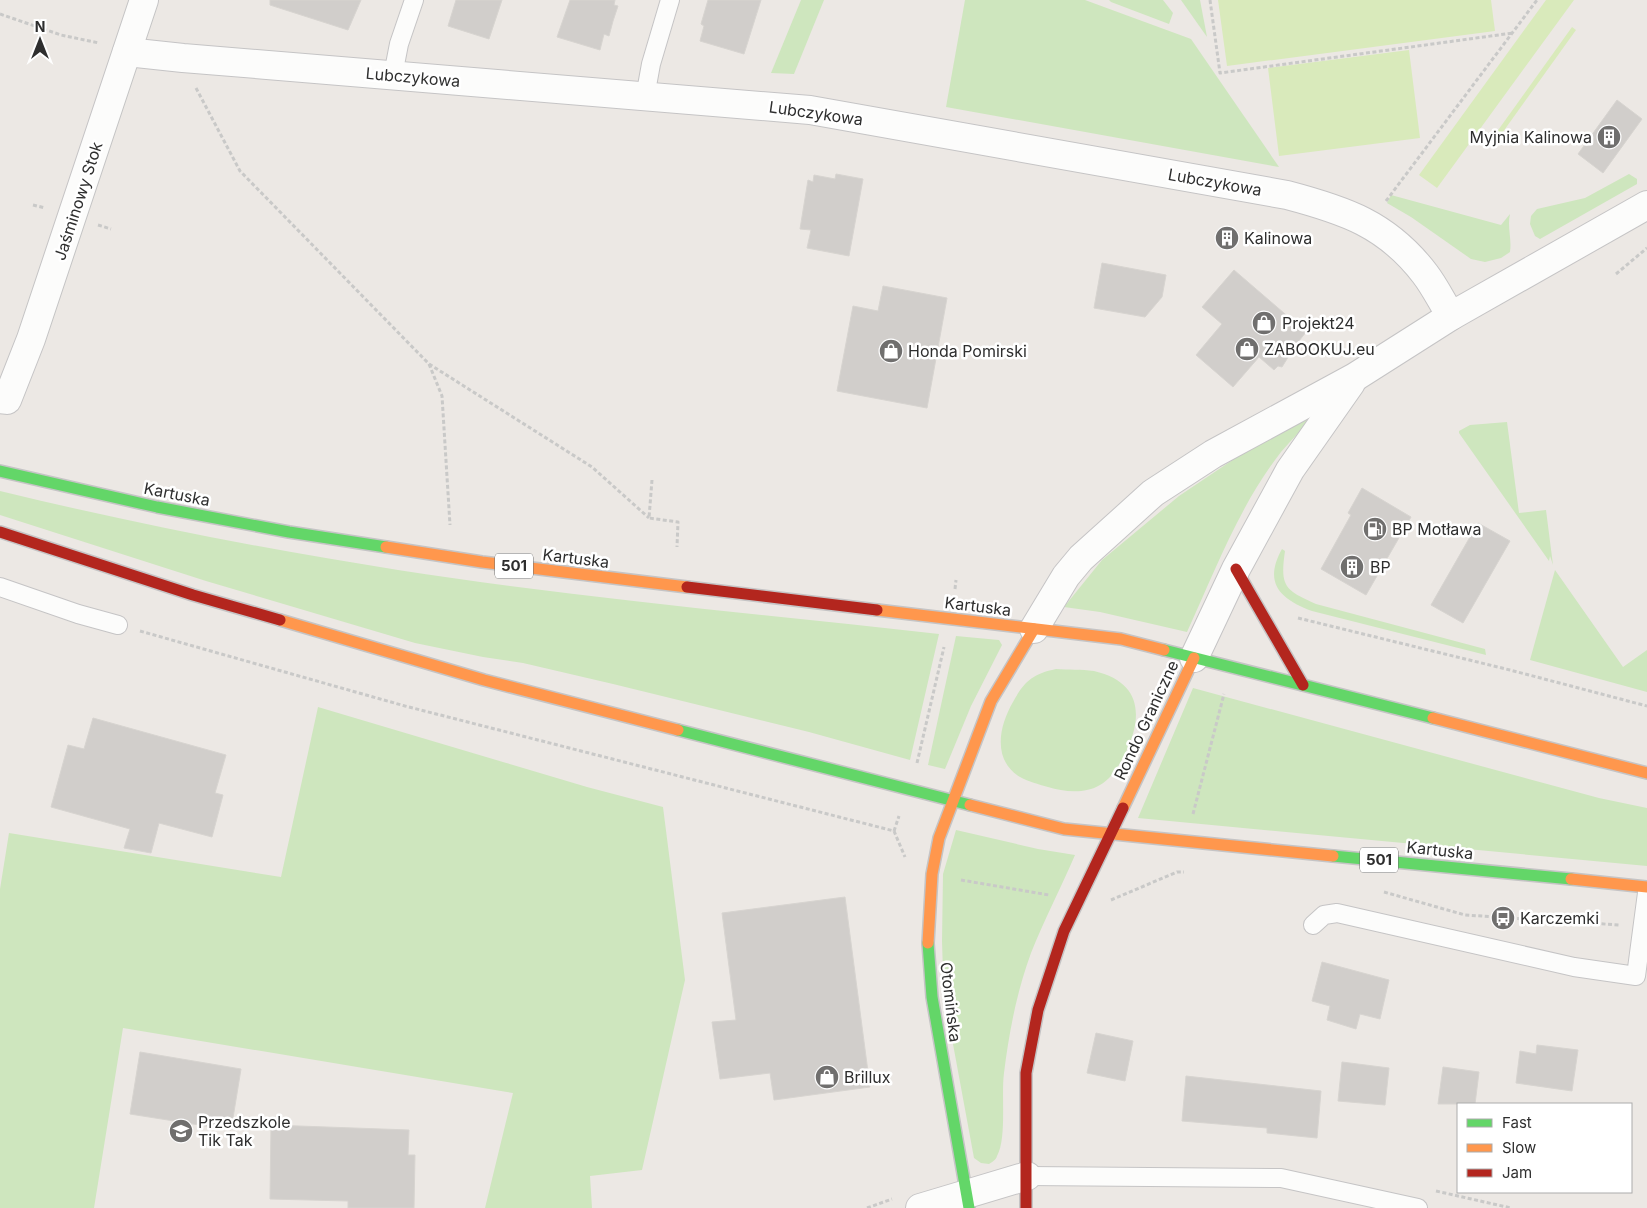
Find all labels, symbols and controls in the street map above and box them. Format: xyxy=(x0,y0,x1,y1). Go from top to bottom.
north arrow xyxy=(15,15,65,65)
text: N xyxy=(35,18,45,35)
street label: Lubczykowa xyxy=(365,63,461,91)
street label: Lubczykowa xyxy=(768,96,864,130)
building icon: Myjnia Kalinowa xyxy=(1596,124,1622,150)
place label: Myjnia Kalinowa xyxy=(1469,127,1592,147)
street label: Jaśminowy Stok xyxy=(49,139,107,263)
street label: Lubczykowa xyxy=(1167,164,1263,200)
building icon: Kalinowa xyxy=(1214,225,1240,251)
place label: Kalinowa xyxy=(1244,228,1312,248)
shop icon: Projekt24 xyxy=(1251,310,1277,336)
place label: Projekt24 xyxy=(1282,313,1355,333)
shop icon: ZABOOKUJ.eu xyxy=(1234,336,1260,362)
shop icon: Honda Pomirski xyxy=(878,338,904,364)
place label: ZABOOKUJ.eu xyxy=(1264,339,1375,359)
place label: Honda Pomirski xyxy=(908,341,1027,361)
street label: Kartuska xyxy=(142,478,212,510)
fuel station icon: BP Motława xyxy=(1362,516,1388,542)
place label: BP Motława xyxy=(1392,519,1481,539)
street label: Kartuska xyxy=(542,544,610,572)
road number: 501 xyxy=(495,554,533,578)
building icon: BP xyxy=(1339,554,1365,580)
place label: BP xyxy=(1370,557,1391,577)
street label: Kartuska xyxy=(944,592,1012,620)
street label: Rondo Graniczne xyxy=(1110,657,1182,783)
street label: Kartuska xyxy=(1406,837,1474,863)
road number: 501 xyxy=(1360,848,1398,872)
bus stop icon: Karczemki xyxy=(1490,905,1516,931)
place label: Karczemki xyxy=(1520,908,1599,928)
street label: Otomińska xyxy=(936,961,966,1043)
shop icon: Brillux xyxy=(814,1064,840,1090)
place label: Brillux xyxy=(844,1067,891,1087)
legend xyxy=(1457,1103,1632,1193)
place label: Przedszkole Tik Tak xyxy=(198,1112,290,1150)
text: Fast xyxy=(1502,1113,1532,1132)
school or university icon: Przedszkole Tik Tak xyxy=(168,1118,194,1144)
text: Slow xyxy=(1502,1138,1536,1157)
text: Jam xyxy=(1502,1163,1532,1182)

